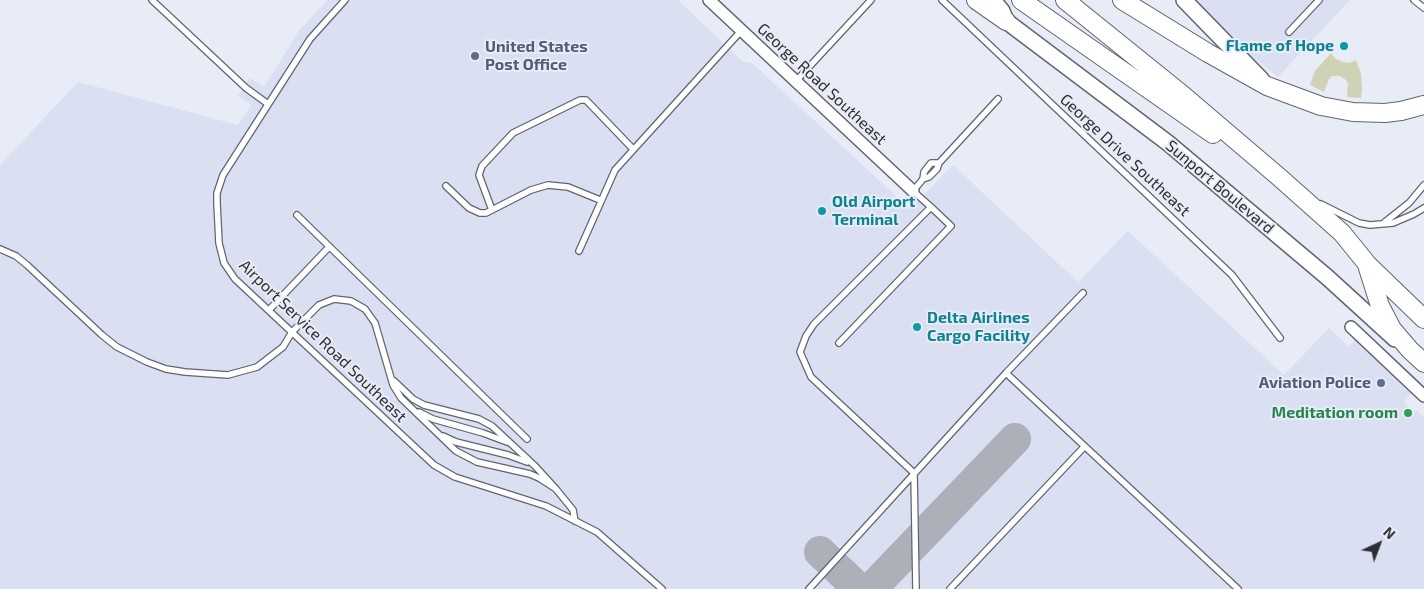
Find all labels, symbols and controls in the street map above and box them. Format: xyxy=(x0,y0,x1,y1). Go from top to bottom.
street label: George Road Southeast xyxy=(753,19,891,149)
place label: Flame of Hope xyxy=(1226,36,1334,56)
place label: United States Post Office xyxy=(485,37,588,75)
marker: Flame of Hope xyxy=(1338,40,1350,52)
marker: United States Post Office xyxy=(469,50,481,62)
street label: George Drive Southeast xyxy=(1056,90,1194,220)
street label: Sunport Boulevard xyxy=(1162,136,1278,238)
place label: Old Airport Terminal xyxy=(832,192,915,230)
marker: Old Airport Terminal xyxy=(816,205,828,217)
street label: Airport Service Road Southeast xyxy=(235,256,411,426)
place label: Delta Airlines Cargo Facility xyxy=(927,308,1030,346)
marker: Delta Airlines Cargo Facility xyxy=(911,321,923,333)
place label: Aviation Police xyxy=(1259,373,1371,393)
marker: Aviation Police xyxy=(1375,377,1387,389)
place label: Meditation room xyxy=(1272,403,1398,423)
marker: Meditation room xyxy=(1402,407,1414,419)
north arrow xyxy=(1354,519,1404,569)
text: N xyxy=(1380,523,1399,542)

